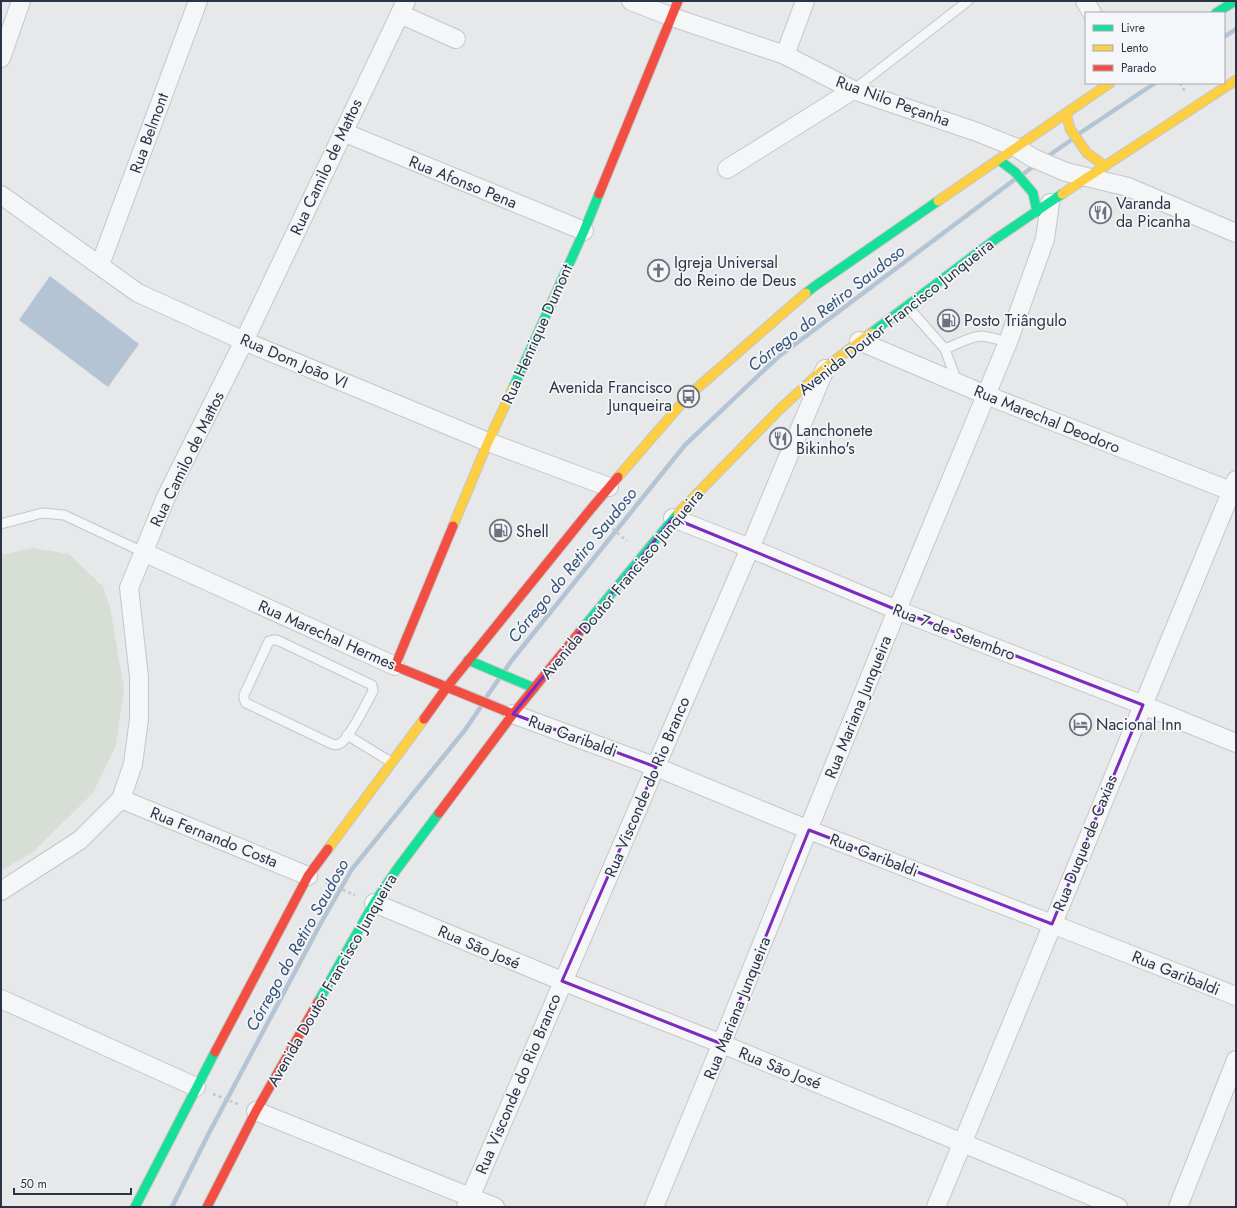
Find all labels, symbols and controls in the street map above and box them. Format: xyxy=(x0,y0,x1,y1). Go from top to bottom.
legend xyxy=(1085,12,1225,84)
text: Livre xyxy=(1121,19,1145,37)
text: Lento xyxy=(1121,39,1149,57)
text: Parado xyxy=(1121,59,1157,77)
street label: Rua Nilo Peçanha xyxy=(833,70,953,132)
street label: Rua Belmont xyxy=(124,89,174,176)
street label: Rua Camilo de Mattos xyxy=(284,95,368,239)
street label: Rua Afonso Pena xyxy=(405,150,521,214)
place label: Varanda da Picanha xyxy=(1116,192,1190,233)
restaurant icon: Varanda da Picanha xyxy=(1087,199,1113,225)
street label: Avenida Doutor Francisco Junqueira xyxy=(793,233,999,401)
water label: Córrego do Retiro Saudoso xyxy=(742,239,910,377)
place label: Igreja Universal do Reino de Deus xyxy=(674,251,796,292)
church icon: Igreja Universal do Reino de Deus xyxy=(645,258,671,284)
street label: Rua Henrique Dumont xyxy=(496,260,578,408)
fuel station icon: Posto Triângulo xyxy=(935,307,961,333)
place label: Posto Triângulo xyxy=(964,309,1067,332)
street label: Rua Dom João VI xyxy=(237,328,351,394)
place label: Avenida Francisco Junqueira xyxy=(549,376,672,417)
street label: Rua Marechal Deodoro xyxy=(970,379,1124,459)
bus stop icon: Avenida Francisco Junqueira xyxy=(675,383,701,409)
street label: Rua Camilo de Mattos xyxy=(144,387,230,531)
place label: Lanchonete Bikinho's xyxy=(796,419,873,460)
restaurant icon: Lanchonete Bikinho's xyxy=(767,426,793,452)
water label: Córrego do Retiro Saudoso xyxy=(502,482,642,648)
street label: Avenida Doutor Francisco Junqueira xyxy=(535,484,709,684)
fuel station icon: Shell xyxy=(487,518,513,544)
place label: Shell xyxy=(516,520,549,543)
street label: Rua Marechal Hermes xyxy=(254,594,400,676)
street label: Rua 7 de Setembro xyxy=(889,598,1019,666)
street label: Rua Mariana Junqueira xyxy=(819,632,897,782)
street label: Rua Visconde do Rio Branco xyxy=(598,693,696,881)
street label: Rua Garibaldi xyxy=(525,709,621,763)
hotel icon: Nacional Inn xyxy=(1067,711,1093,737)
place label: Nacional Inn xyxy=(1096,713,1182,736)
street label: Rua Duque de Caxias xyxy=(1047,771,1123,915)
street label: Rua Fernando Costa xyxy=(147,801,281,873)
street label: Rua Garibaldi xyxy=(826,828,922,882)
water label: Córrego do Retiro Saudoso xyxy=(240,855,354,1035)
street label: Avenida Doutor Francisco Junqueira xyxy=(261,869,403,1091)
street label: Rua São José xyxy=(434,919,524,975)
street label: Rua Mariana Junqueira xyxy=(698,933,776,1083)
street label: Rua Garibaldi xyxy=(1128,945,1224,1001)
street label: Rua Visconde do Rio Branco xyxy=(469,990,567,1178)
street label: Rua São José xyxy=(735,1041,825,1095)
scale bar xyxy=(14,1170,131,1196)
text: 50 m xyxy=(20,1175,47,1193)

